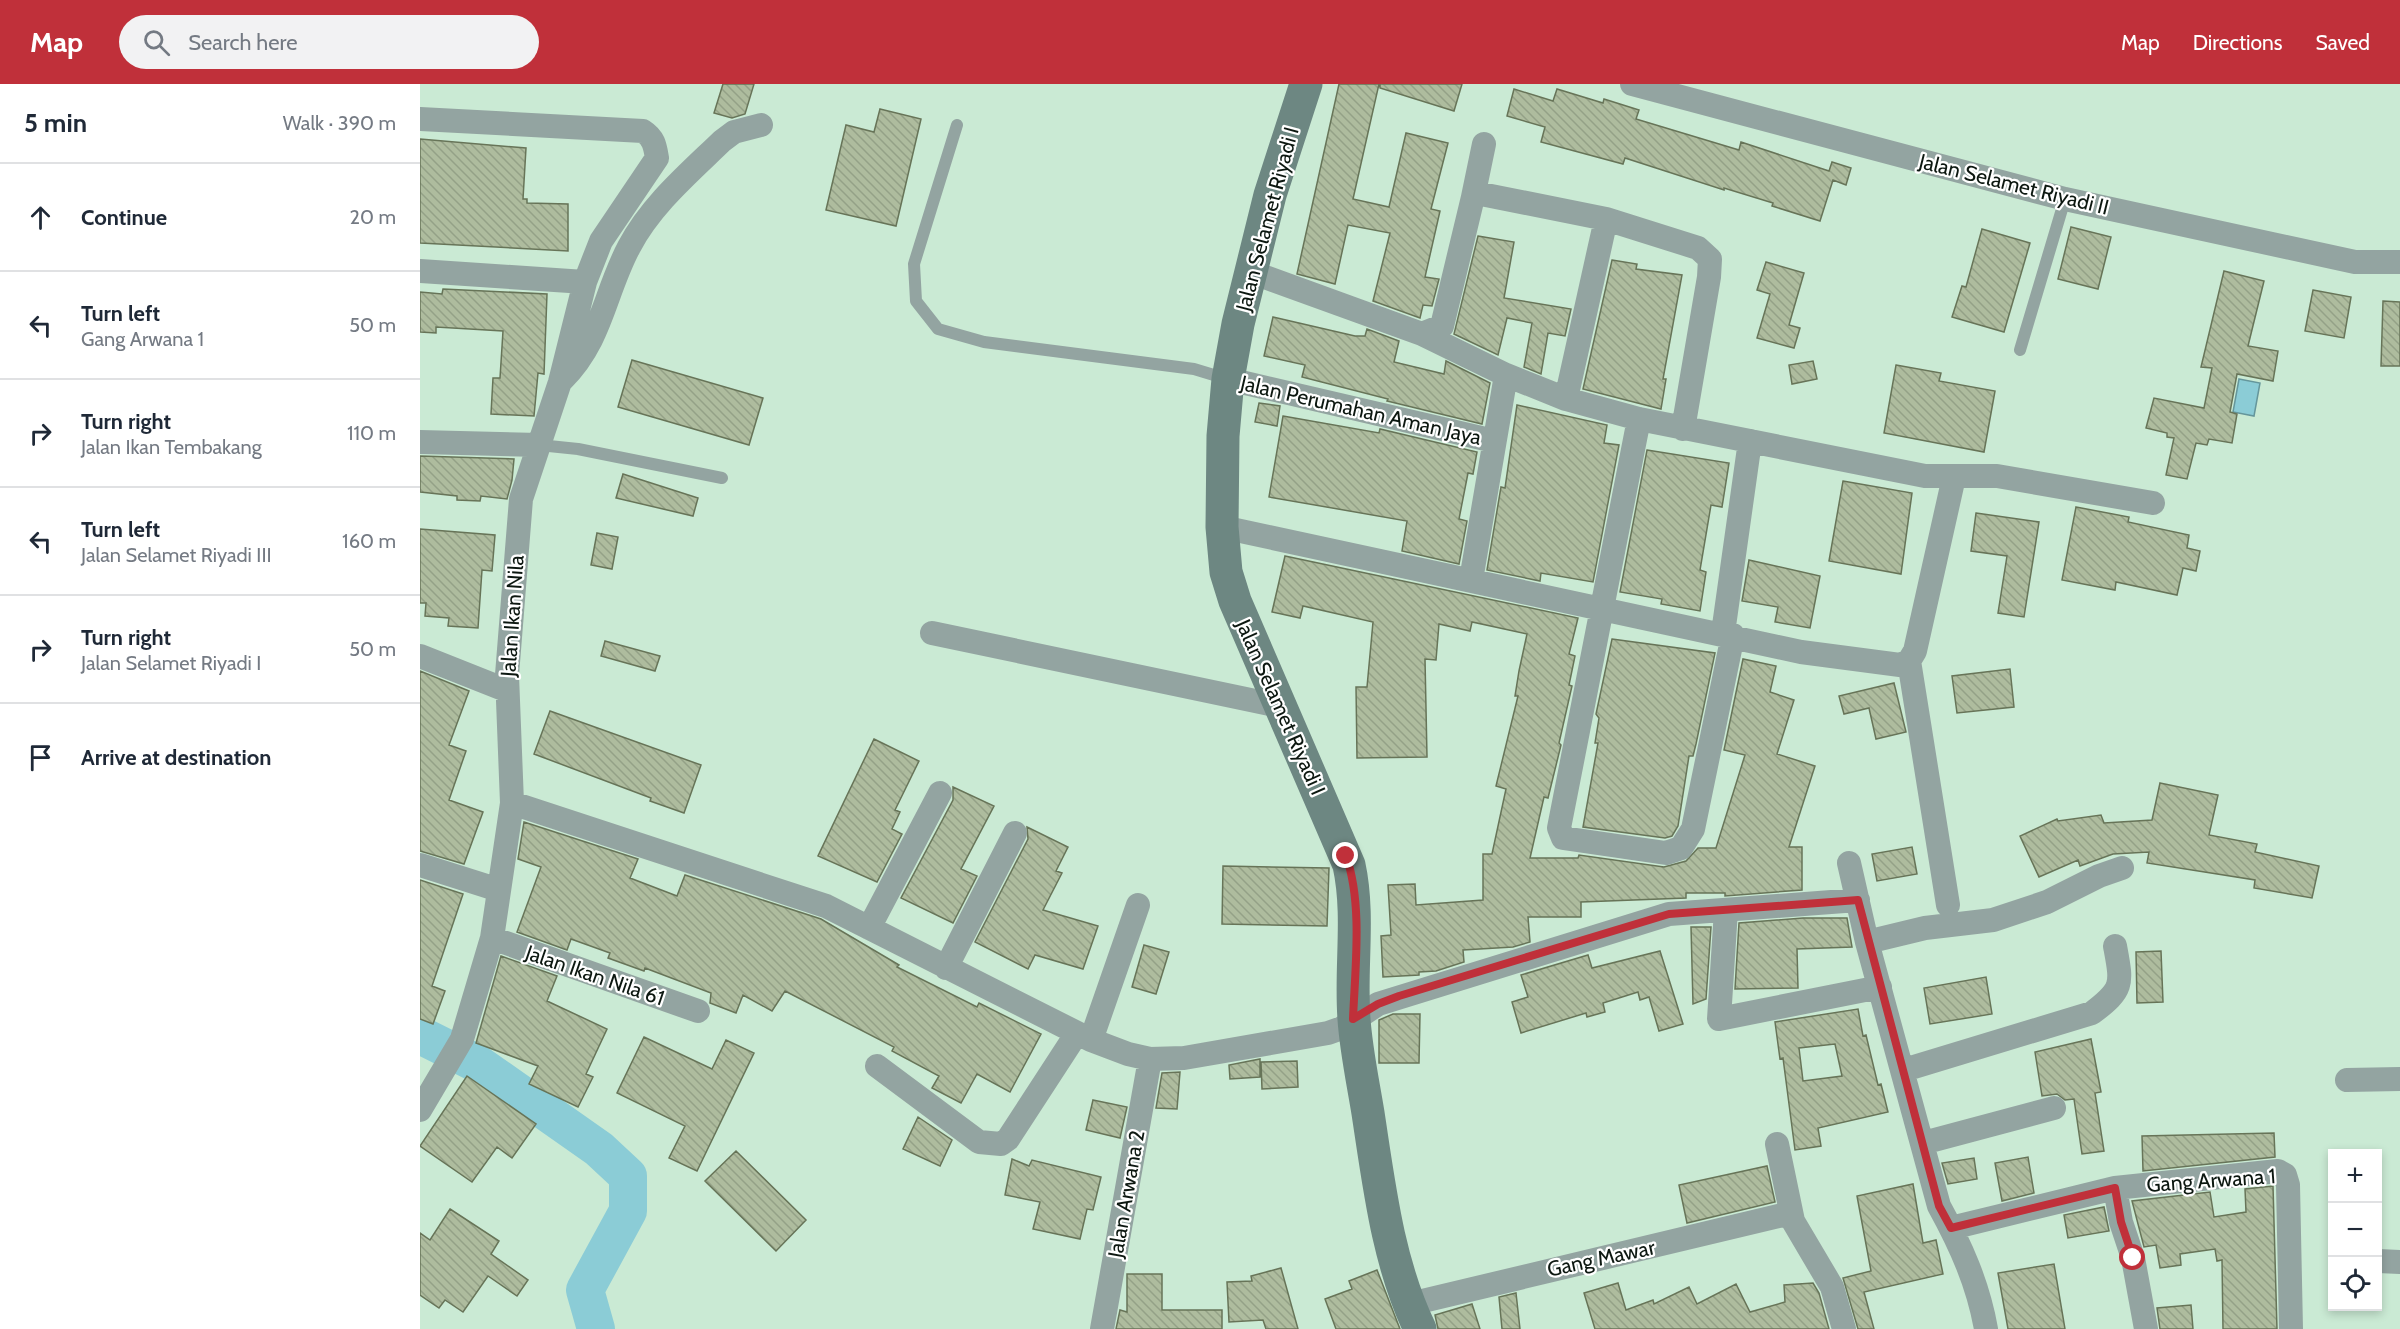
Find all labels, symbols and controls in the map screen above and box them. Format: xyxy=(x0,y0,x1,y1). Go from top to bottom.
search box xyxy=(119,15,539,69)
text: Map xyxy=(30,25,83,59)
icon: search xyxy=(140,26,173,59)
text: Search here xyxy=(188,29,297,56)
text: Map xyxy=(2121,30,2160,55)
text: Directions xyxy=(2193,30,2282,55)
text: Saved xyxy=(2315,30,2370,55)
text: 5 min xyxy=(24,107,87,139)
text: Walk · 390 m xyxy=(283,111,396,135)
street label: Jalan Selamet Riyadi I xyxy=(1230,124,1304,315)
street label: Jalan Selamet Riyadi II xyxy=(1915,148,2112,220)
icon: ahead xyxy=(24,201,57,234)
text: Continue xyxy=(81,204,167,231)
text: 20 m xyxy=(350,205,396,229)
text: Turn left xyxy=(81,300,160,327)
icon: left xyxy=(24,309,57,342)
text: 50 m xyxy=(349,313,396,337)
text: Gang Arwana 1 xyxy=(81,327,204,351)
street label: Jalan Perumahan Aman Jaya xyxy=(1237,370,1484,450)
text: Turn right xyxy=(81,408,171,435)
icon: right xyxy=(24,417,57,450)
text: 110 m xyxy=(347,421,396,445)
text: Jalan Ikan Tembakang xyxy=(81,435,262,459)
text: Turn left xyxy=(81,516,160,543)
icon: left xyxy=(24,525,57,558)
text: 160 m xyxy=(342,529,396,553)
text: Jalan Selamet Riyadi III xyxy=(81,543,272,567)
street label: Jalan Ikan Nila xyxy=(495,554,529,679)
street label: Jalan Selamet Riyadi I xyxy=(1231,614,1331,799)
text: Turn right xyxy=(81,624,171,651)
icon: right xyxy=(24,633,57,666)
text: 50 m xyxy=(349,637,396,661)
text: Jalan Selamet Riyadi I xyxy=(81,651,261,675)
icon: arrive xyxy=(24,741,57,774)
text: Arrive at destination xyxy=(81,744,271,771)
route end xyxy=(1332,842,1358,868)
street label: Jalan Ikan Nila 61 xyxy=(521,939,668,1010)
street label: Jalan Arwana 2 xyxy=(1102,1128,1150,1261)
map controls xyxy=(2328,1149,2382,1311)
button: + xyxy=(2328,1149,2382,1203)
street label: Gang Arwana 1 xyxy=(2146,1163,2276,1197)
button: − xyxy=(2328,1203,2382,1257)
street label: Gang Mawar xyxy=(1545,1234,1658,1282)
route start xyxy=(2119,1244,2145,1270)
button: locate xyxy=(2328,1257,2382,1311)

